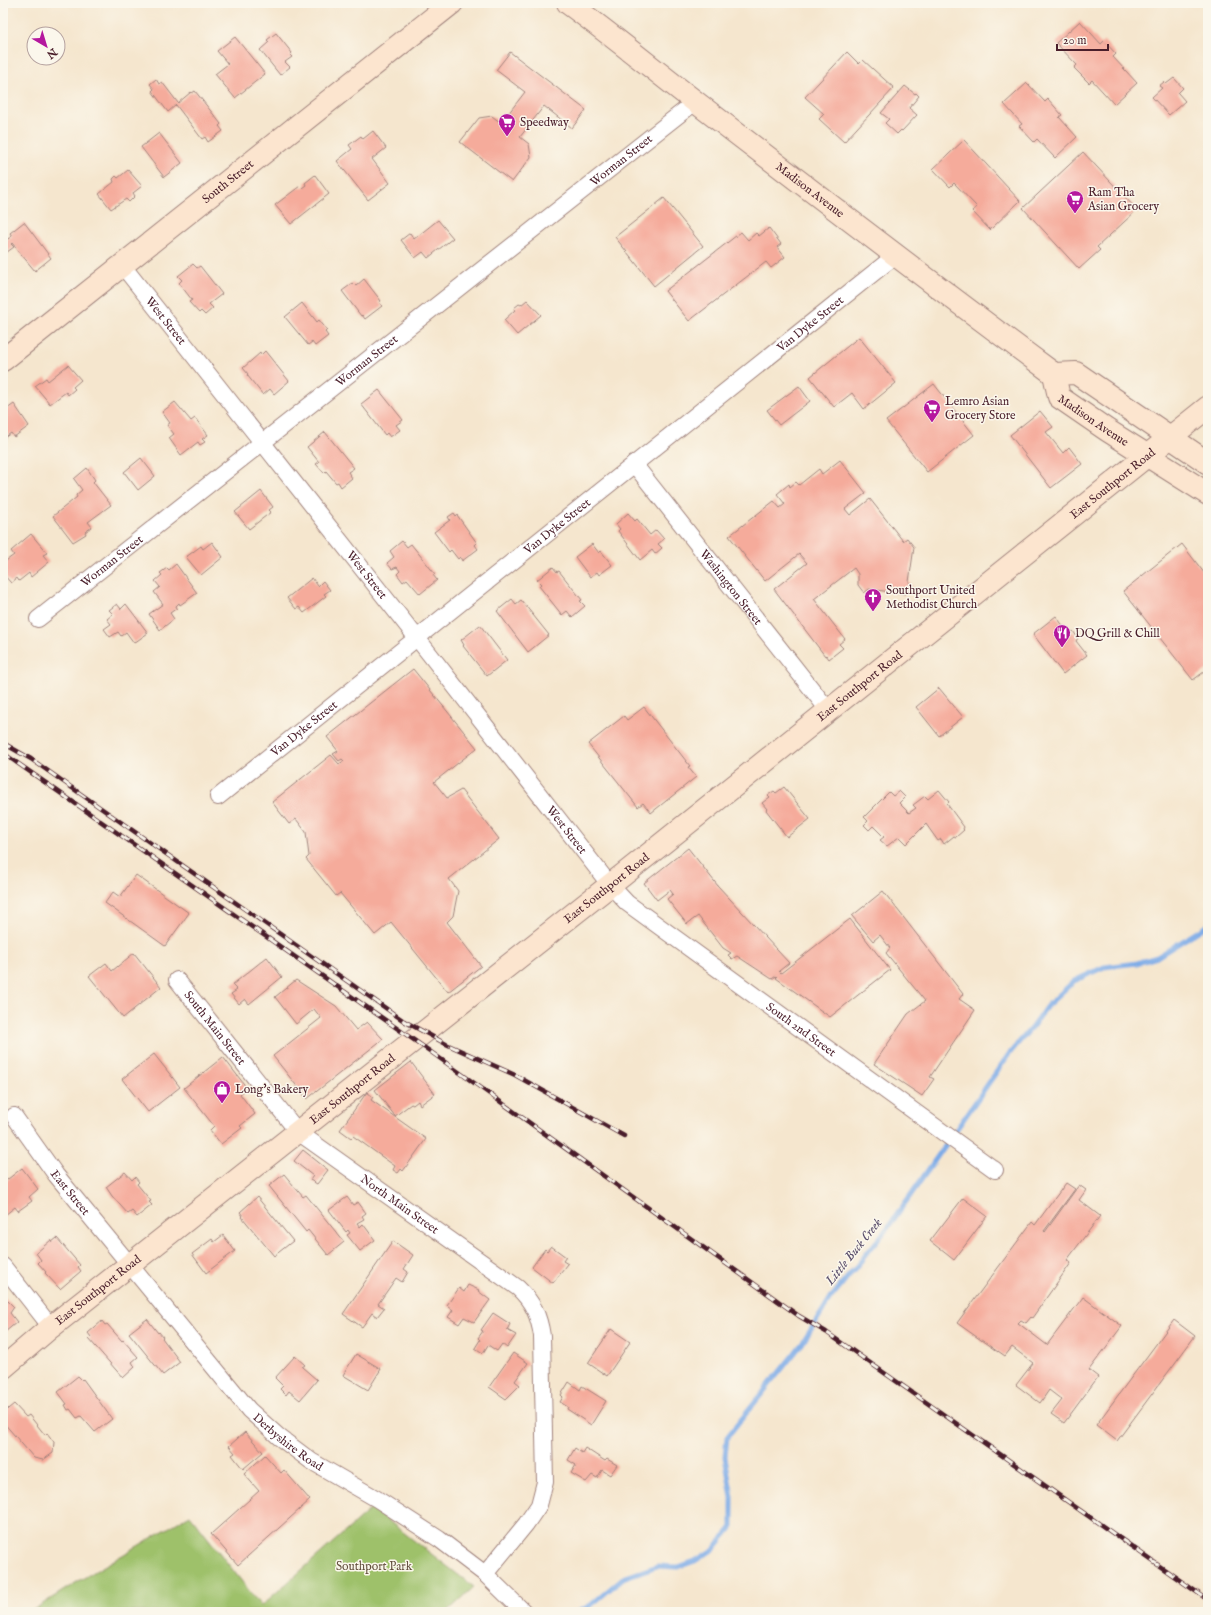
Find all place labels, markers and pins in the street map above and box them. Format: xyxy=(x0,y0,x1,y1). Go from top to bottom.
supermarket icon: Speedway xyxy=(497,112,517,137)
place label: Speedway xyxy=(520,115,569,131)
place label: Ram Tha Asian Grocery xyxy=(1087,185,1159,214)
supermarket icon: Ram Tha Asian Grocery xyxy=(1065,189,1085,214)
place label: Lemro Asian Grocery Store xyxy=(945,394,1016,423)
supermarket icon: Lemro Asian Grocery Store xyxy=(922,398,942,423)
place label: Southport United Methodist Church xyxy=(886,583,978,612)
church icon: Southport United Methodist Church xyxy=(863,587,883,612)
restaurant icon: DQ Grill & Chill xyxy=(1052,623,1072,648)
place label: DQ Grill & Chill xyxy=(1075,626,1161,641)
shop icon: Long's Bakery xyxy=(212,1079,232,1104)
place label: Long's Bakery xyxy=(235,1082,309,1097)

